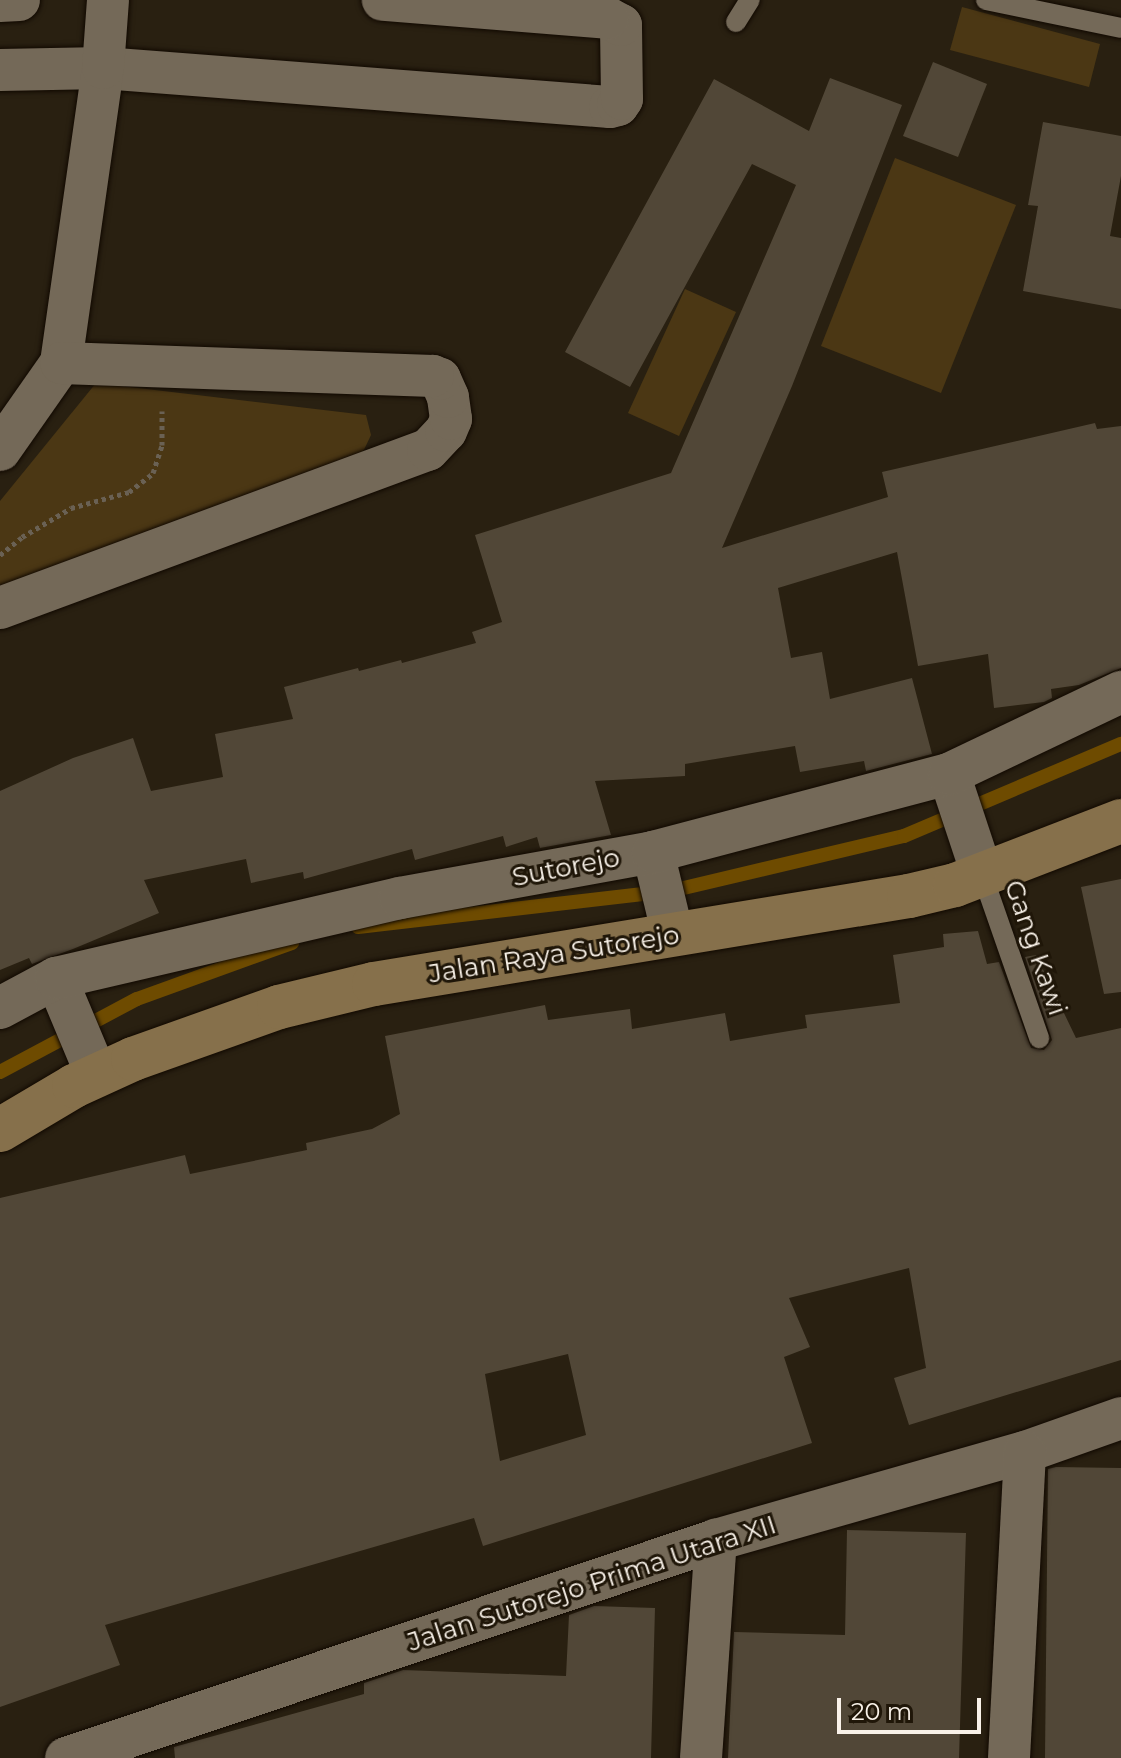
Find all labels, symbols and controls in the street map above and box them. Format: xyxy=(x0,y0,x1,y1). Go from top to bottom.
street label: Sutorejo xyxy=(510,842,622,894)
street label: Gang Kawi xyxy=(997,876,1073,1020)
street label: Jalan Raya Sutorejo xyxy=(427,920,681,990)
street label: Jalan Sutorejo Prima Utara XII xyxy=(404,1510,780,1658)
scale bar xyxy=(841,1682,985,1732)
text: 20 m xyxy=(851,1697,912,1726)

